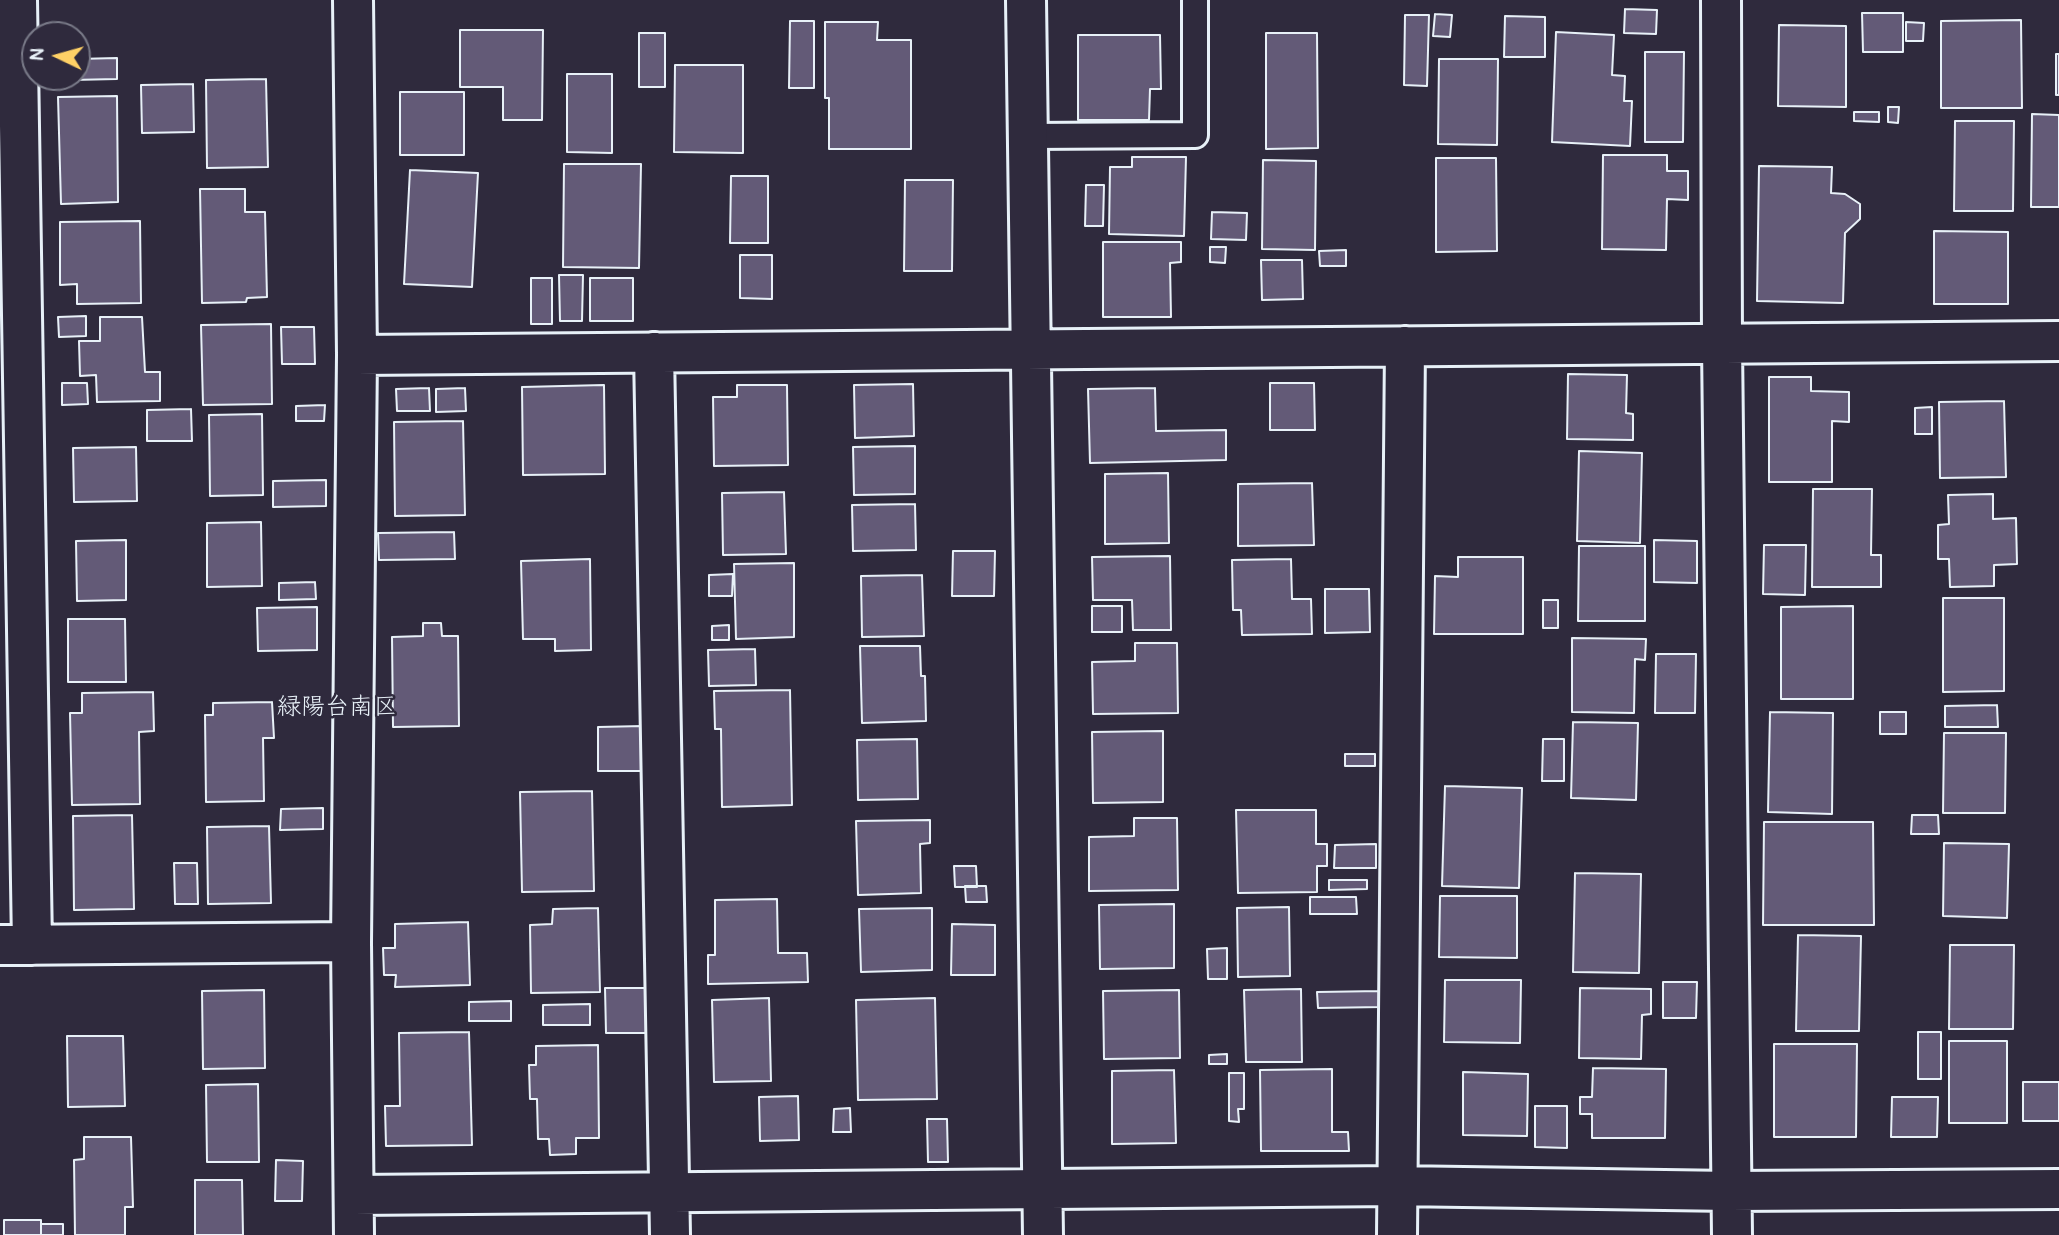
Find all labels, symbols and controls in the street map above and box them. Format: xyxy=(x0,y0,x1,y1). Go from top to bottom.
north arrow xyxy=(21,21,91,91)
text: N xyxy=(25,47,50,62)
district label: 緑陽台南区 xyxy=(277,694,397,722)

